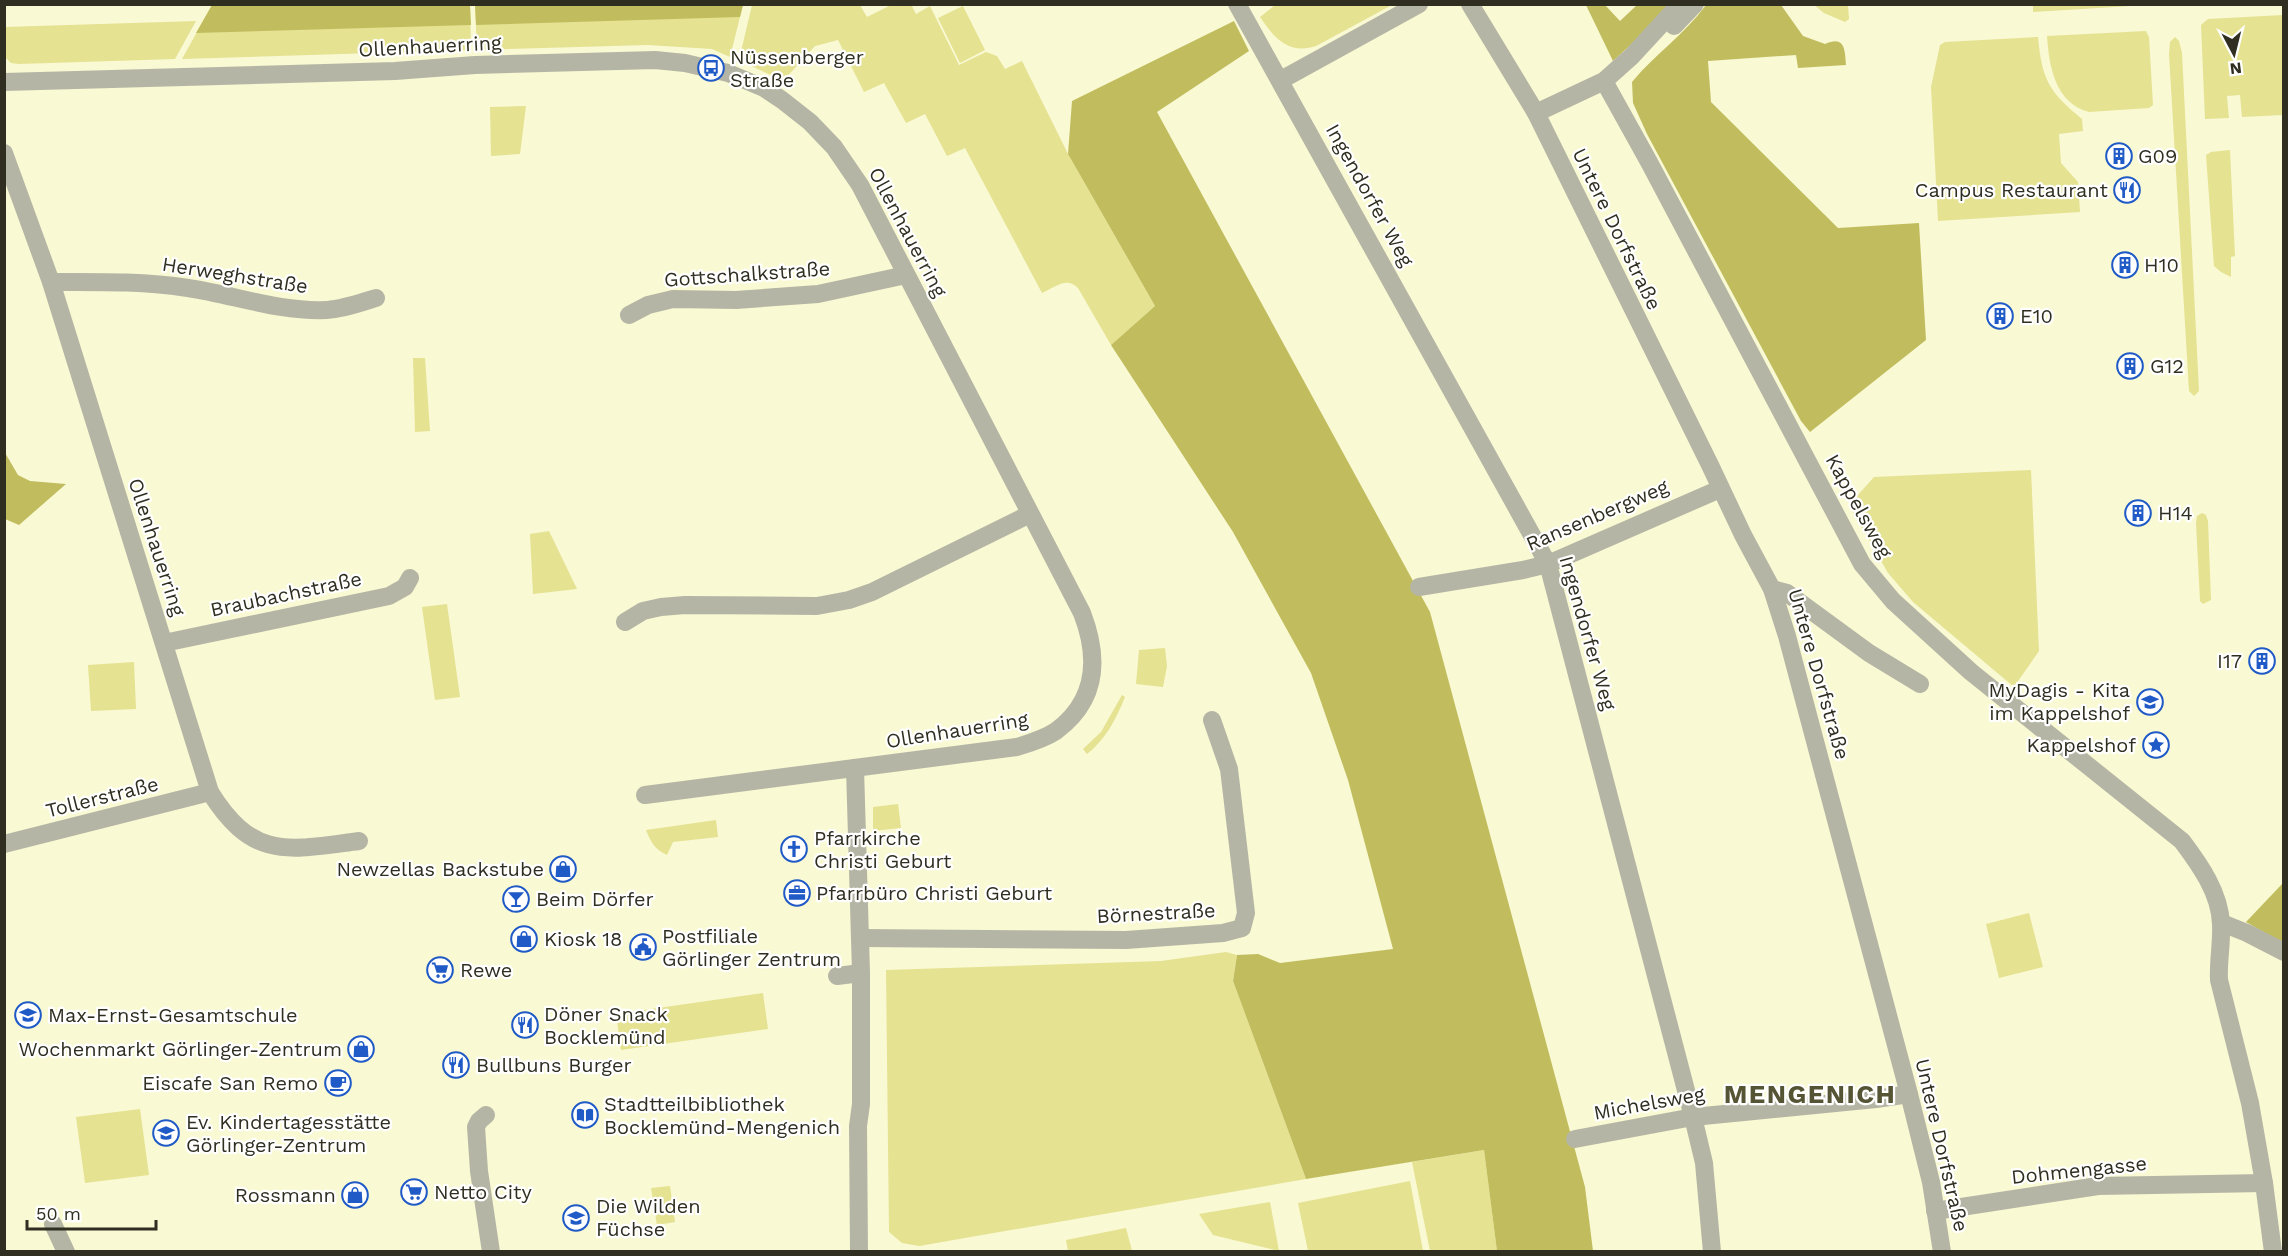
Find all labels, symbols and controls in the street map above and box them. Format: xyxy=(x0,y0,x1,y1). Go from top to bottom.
north arrow xyxy=(2204,24,2264,84)
street label: Ollenhauerring xyxy=(358,30,503,62)
place label: Nüssenberger Straße xyxy=(730,45,864,92)
bus stop icon: Nüssenberger Straße xyxy=(696,53,726,83)
text: N xyxy=(2229,58,2243,79)
street label: Ingendorfer Weg xyxy=(1321,119,1419,271)
building icon: G09 xyxy=(2104,141,2134,171)
street label: Untere Dorfstraße xyxy=(1567,144,1667,314)
place label: G09 xyxy=(2138,144,2177,168)
street label: Ollenhauerring xyxy=(864,163,952,301)
restaurant icon: Campus Restaurant xyxy=(2112,175,2142,205)
place label: Campus Restaurant xyxy=(1915,178,2109,202)
building icon: H10 xyxy=(2110,250,2140,280)
street label: Herweghstraße xyxy=(160,252,310,298)
place label: H10 xyxy=(2144,253,2179,277)
street label: Gottschalkstraße xyxy=(663,256,831,292)
building icon: E10 xyxy=(1985,301,2015,331)
place label: E10 xyxy=(2020,304,2053,328)
building icon: G12 xyxy=(2115,351,2145,381)
place label: G12 xyxy=(2150,354,2184,378)
street label: Kappelsweg xyxy=(1821,450,1898,563)
street label: Ransenbergweg xyxy=(1522,474,1672,556)
street label: Ollenhauerring xyxy=(123,475,191,619)
building icon: H14 xyxy=(2123,498,2153,528)
place label: H14 xyxy=(2158,501,2193,525)
street label: Ingendorfer Weg xyxy=(1555,553,1622,713)
street label: Braubachstraße xyxy=(208,566,364,622)
street label: Untere Dorfstraße xyxy=(1783,586,1855,762)
building icon: I17 xyxy=(2247,646,2277,676)
place label: I17 xyxy=(2217,649,2242,673)
place label: MyDagis - Kita im Kappelshof xyxy=(1988,678,2130,725)
school or university icon: MyDagis - Kita im Kappelshof xyxy=(2135,687,2165,717)
street label: Ollenhauerring xyxy=(884,707,1030,753)
place icon: Kappelshof xyxy=(2141,730,2171,760)
place label: Kappelshof xyxy=(2027,733,2136,757)
street label: Tollerstraße xyxy=(43,771,161,823)
place label: Pfarrkirche Christi Geburt xyxy=(814,826,952,873)
church icon: Pfarrkirche Christi Geburt xyxy=(779,834,809,864)
shop icon: Newzellas Backstube xyxy=(548,854,578,884)
place label: Newzellas Backstube xyxy=(336,857,544,881)
office icon: Pfarrbüro Christi Geburt xyxy=(782,878,812,908)
place label: Pfarrbüro Christi Geburt xyxy=(816,881,1053,905)
bar icon: Beim Dörfer xyxy=(501,884,531,914)
place label: Beim Dörfer xyxy=(536,887,654,911)
street label: Börnestraße xyxy=(1096,898,1216,928)
shop icon: Kiosk 18 xyxy=(509,924,539,954)
place label: Postfiliale Görlinger Zentrum xyxy=(662,924,841,971)
place label: Kiosk 18 xyxy=(544,927,622,951)
public building icon: Postfiliale Görlinger Zentrum xyxy=(628,932,658,962)
supermarket icon: Rewe xyxy=(425,955,455,985)
place label: Rewe xyxy=(460,958,512,982)
school or university icon: Max-Ernst-Gesamtschule xyxy=(13,1000,43,1030)
place label: Döner Snack Bocklemünd xyxy=(544,1002,668,1049)
place label: Max-Ernst-Gesamtschule xyxy=(48,1003,298,1027)
restaurant icon: Döner Snack Bocklemünd xyxy=(510,1010,540,1040)
shop icon: Wochenmarkt Görlinger-Zentrum xyxy=(346,1034,376,1064)
place label: Wochenmarkt Görlinger-Zentrum xyxy=(19,1037,342,1061)
restaurant icon: Bullbuns Burger xyxy=(441,1050,471,1080)
place label: Bullbuns Burger xyxy=(476,1053,632,1077)
street label: Untere Dorfstraße xyxy=(1910,1056,1974,1234)
cafe icon: Eiscafe San Remo xyxy=(323,1068,353,1098)
place label: Eiscafe San Remo xyxy=(142,1071,318,1095)
district label: MENGENICH xyxy=(1724,1079,1896,1109)
street label: Michelsweg xyxy=(1592,1081,1707,1125)
place label: Stadtteilbibliothek Bocklemünd-Mengenich xyxy=(604,1092,840,1139)
library icon: Stadtteilbibliothek Bocklemünd-Mengenich xyxy=(570,1100,600,1130)
place label: Ev. Kindertagesstätte Görlinger-Zentrum xyxy=(186,1110,391,1157)
school or university icon: Ev. Kindertagesstätte Görlinger-Zentrum xyxy=(151,1118,181,1148)
street label: Dohmengasse xyxy=(2010,1151,2148,1189)
supermarket icon: Netto City xyxy=(399,1177,429,1207)
shop icon: Rossmann xyxy=(340,1180,370,1210)
place label: Netto City xyxy=(434,1180,532,1204)
place label: Rossmann xyxy=(235,1183,336,1207)
scale bar xyxy=(27,1193,156,1231)
place label: Die Wilden Füchse xyxy=(596,1194,701,1241)
text: 50 m xyxy=(36,1203,81,1224)
school or university icon: Die Wilden Füchse xyxy=(561,1203,591,1233)

